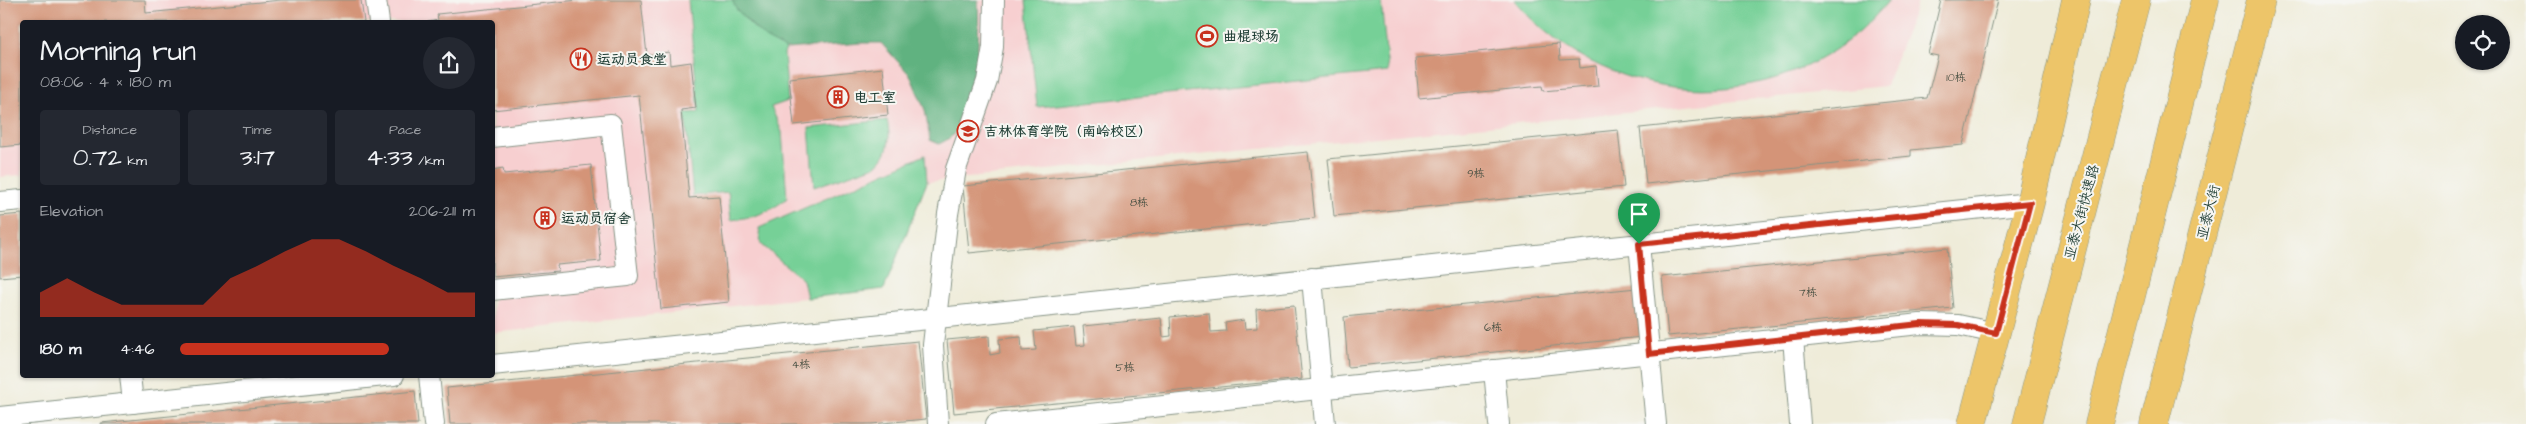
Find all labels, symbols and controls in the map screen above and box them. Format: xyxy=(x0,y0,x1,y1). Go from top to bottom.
map controls xyxy=(2455,15,2510,70)
button: locate xyxy=(2455,15,2510,70)
sports icon: 曲棍球场 xyxy=(1195,24,1219,48)
place label: 曲棍球场 xyxy=(1223,27,1279,47)
text: Morning run xyxy=(40,32,196,71)
button: share xyxy=(423,37,475,89)
restaurant icon: 运动员食堂 xyxy=(569,47,593,71)
place label: 运动员食堂 xyxy=(597,50,667,70)
house number: 10栋 xyxy=(1946,70,1966,85)
text: 08:06 · 4 × 180 m xyxy=(40,71,171,93)
building icon: 电工室 xyxy=(826,85,850,109)
place label: 电工室 xyxy=(854,88,896,108)
school or university icon: 吉林体育学院（南岭校区） xyxy=(956,119,980,143)
text: Distance xyxy=(83,120,137,140)
text: Time xyxy=(243,120,272,140)
text: Pace xyxy=(389,120,421,140)
place label: 吉林体育学院（南岭校区） xyxy=(984,122,1152,142)
text: 0.72 xyxy=(73,140,122,175)
text: 3:17 xyxy=(240,140,275,175)
text: 4:33 xyxy=(366,140,413,175)
text: km xyxy=(122,151,147,171)
text: /km xyxy=(413,151,444,171)
street label: 亚泰大街快速路 xyxy=(2060,162,2104,262)
house number: 9栋 xyxy=(1467,166,1485,181)
street label: 亚泰大街 xyxy=(2192,183,2225,242)
pin xyxy=(1618,193,1660,244)
house number: 8栋 xyxy=(1130,195,1148,210)
text: Elevation xyxy=(40,200,103,222)
text: 206–211 m xyxy=(409,200,475,222)
icon: arrive xyxy=(1625,200,1653,228)
building icon: 运动员宿舍 xyxy=(533,206,557,230)
place label: 运动员宿舍 xyxy=(561,209,631,229)
house number: 7栋 xyxy=(1799,285,1817,300)
house number: 6栋 xyxy=(1484,320,1502,335)
text: 180 m xyxy=(40,338,81,360)
text: 4:46 xyxy=(120,338,154,360)
house number: 4栋 xyxy=(792,357,810,372)
house number: 5栋 xyxy=(1116,360,1134,375)

